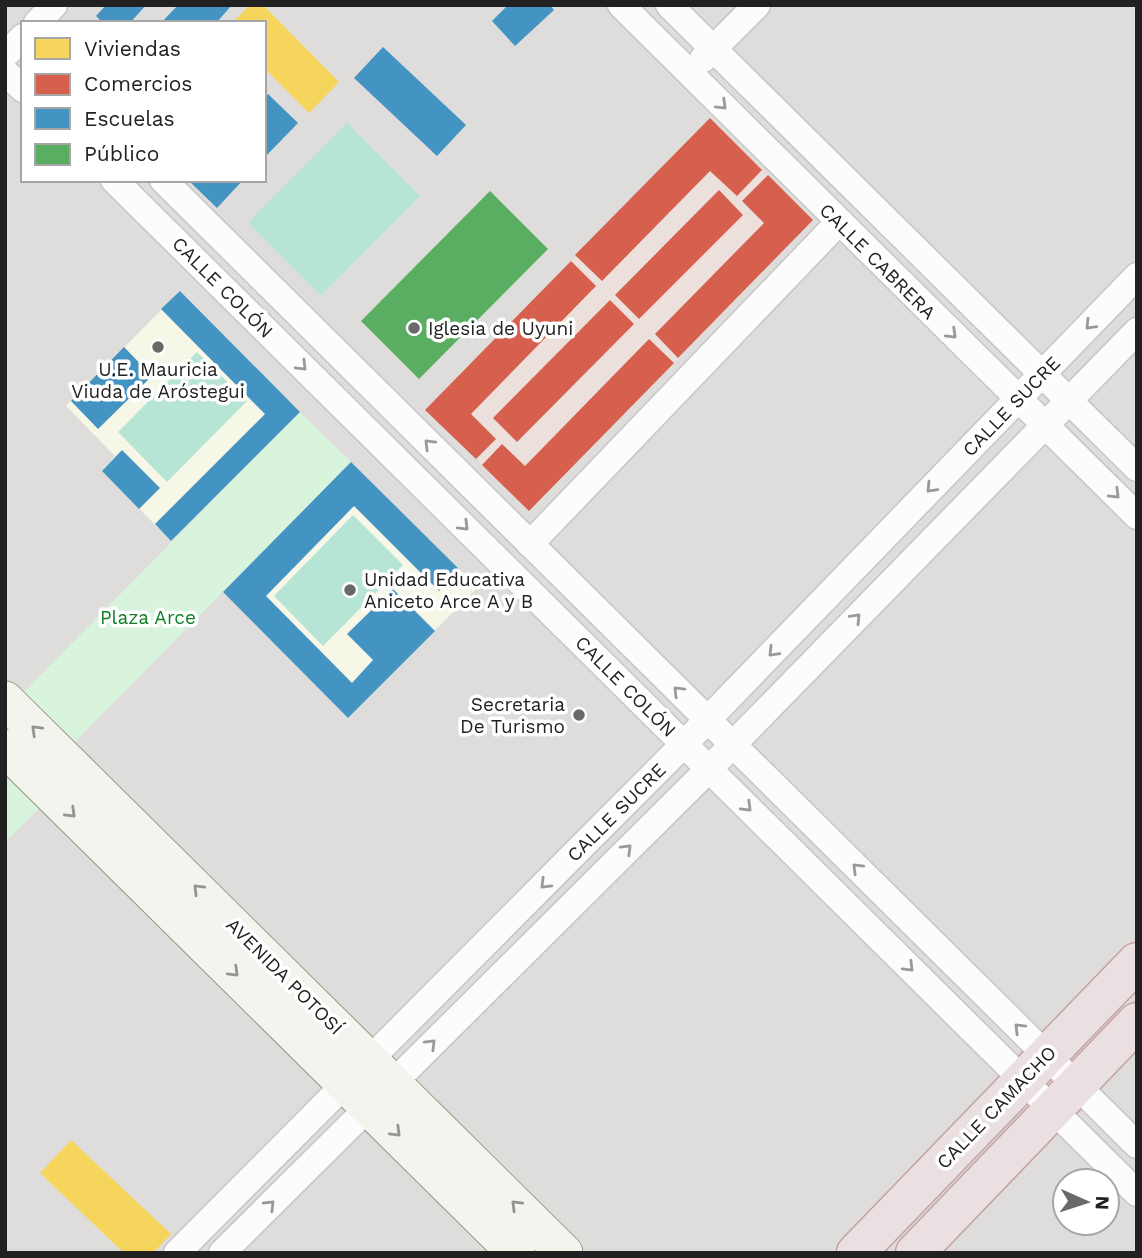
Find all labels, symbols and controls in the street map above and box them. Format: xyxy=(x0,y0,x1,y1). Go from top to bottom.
legend xyxy=(21,21,266,182)
text: Viviendas xyxy=(84,36,181,61)
text: Comercios xyxy=(84,71,192,96)
one-way arrow xyxy=(713,96,726,109)
text: Escuelas xyxy=(84,106,175,131)
text: Público xyxy=(84,141,159,166)
street label: CALLE CABRERA xyxy=(815,198,941,325)
street label: CALLE COLÓN xyxy=(167,232,278,343)
place label: Iglesia de Uyuni xyxy=(428,317,573,340)
one-way arrow xyxy=(1085,317,1098,330)
marker: Iglesia de Uyuni xyxy=(406,320,422,336)
one-way arrow xyxy=(944,326,957,339)
marker: U.E. Mauricia Viuda de Aróstegui xyxy=(150,339,166,355)
street label: CALLE SUCRE xyxy=(958,351,1065,461)
place label: U.E. Mauricia Viuda de Aróstegui xyxy=(71,358,245,403)
one-way arrow xyxy=(294,358,307,371)
one-way arrow xyxy=(425,439,438,452)
one-way arrow xyxy=(927,480,940,493)
one-way arrow xyxy=(1106,485,1119,498)
one-way arrow xyxy=(455,518,468,531)
place label: Unidad Educativa Aniceto Arce A y B xyxy=(364,568,533,613)
marker: Unidad Educativa Aniceto Arce A y B xyxy=(342,582,358,598)
park label: Plaza Arce xyxy=(100,606,196,629)
one-way arrow xyxy=(848,613,861,626)
street label: CALLE COLÓN xyxy=(570,631,681,742)
one-way arrow xyxy=(769,644,782,657)
one-way arrow xyxy=(673,686,686,699)
place label: Secretaria De Turismo xyxy=(460,693,565,738)
marker: Secretaria De Turismo xyxy=(571,707,587,723)
one-way arrow xyxy=(31,725,44,738)
street label: CALLE SUCRE xyxy=(562,758,671,867)
one-way arrow xyxy=(739,799,752,812)
one-way arrow xyxy=(63,804,76,817)
one-way arrow xyxy=(619,845,632,858)
one-way arrow xyxy=(852,863,865,876)
one-way arrow xyxy=(540,875,553,888)
one-way arrow xyxy=(193,885,206,898)
street label: AVENIDA POTOSÍ xyxy=(222,913,348,1040)
one-way arrow xyxy=(901,959,914,972)
one-way arrow xyxy=(225,964,238,977)
one-way arrow xyxy=(1014,1023,1027,1036)
one-way arrow xyxy=(423,1039,436,1052)
street label: CALLE CAMACHO xyxy=(932,1041,1061,1174)
one-way arrow xyxy=(387,1124,400,1137)
north arrow xyxy=(1051,1167,1121,1237)
text: N xyxy=(1091,1195,1114,1211)
one-way arrow xyxy=(262,1200,275,1213)
one-way arrow xyxy=(511,1200,524,1213)

